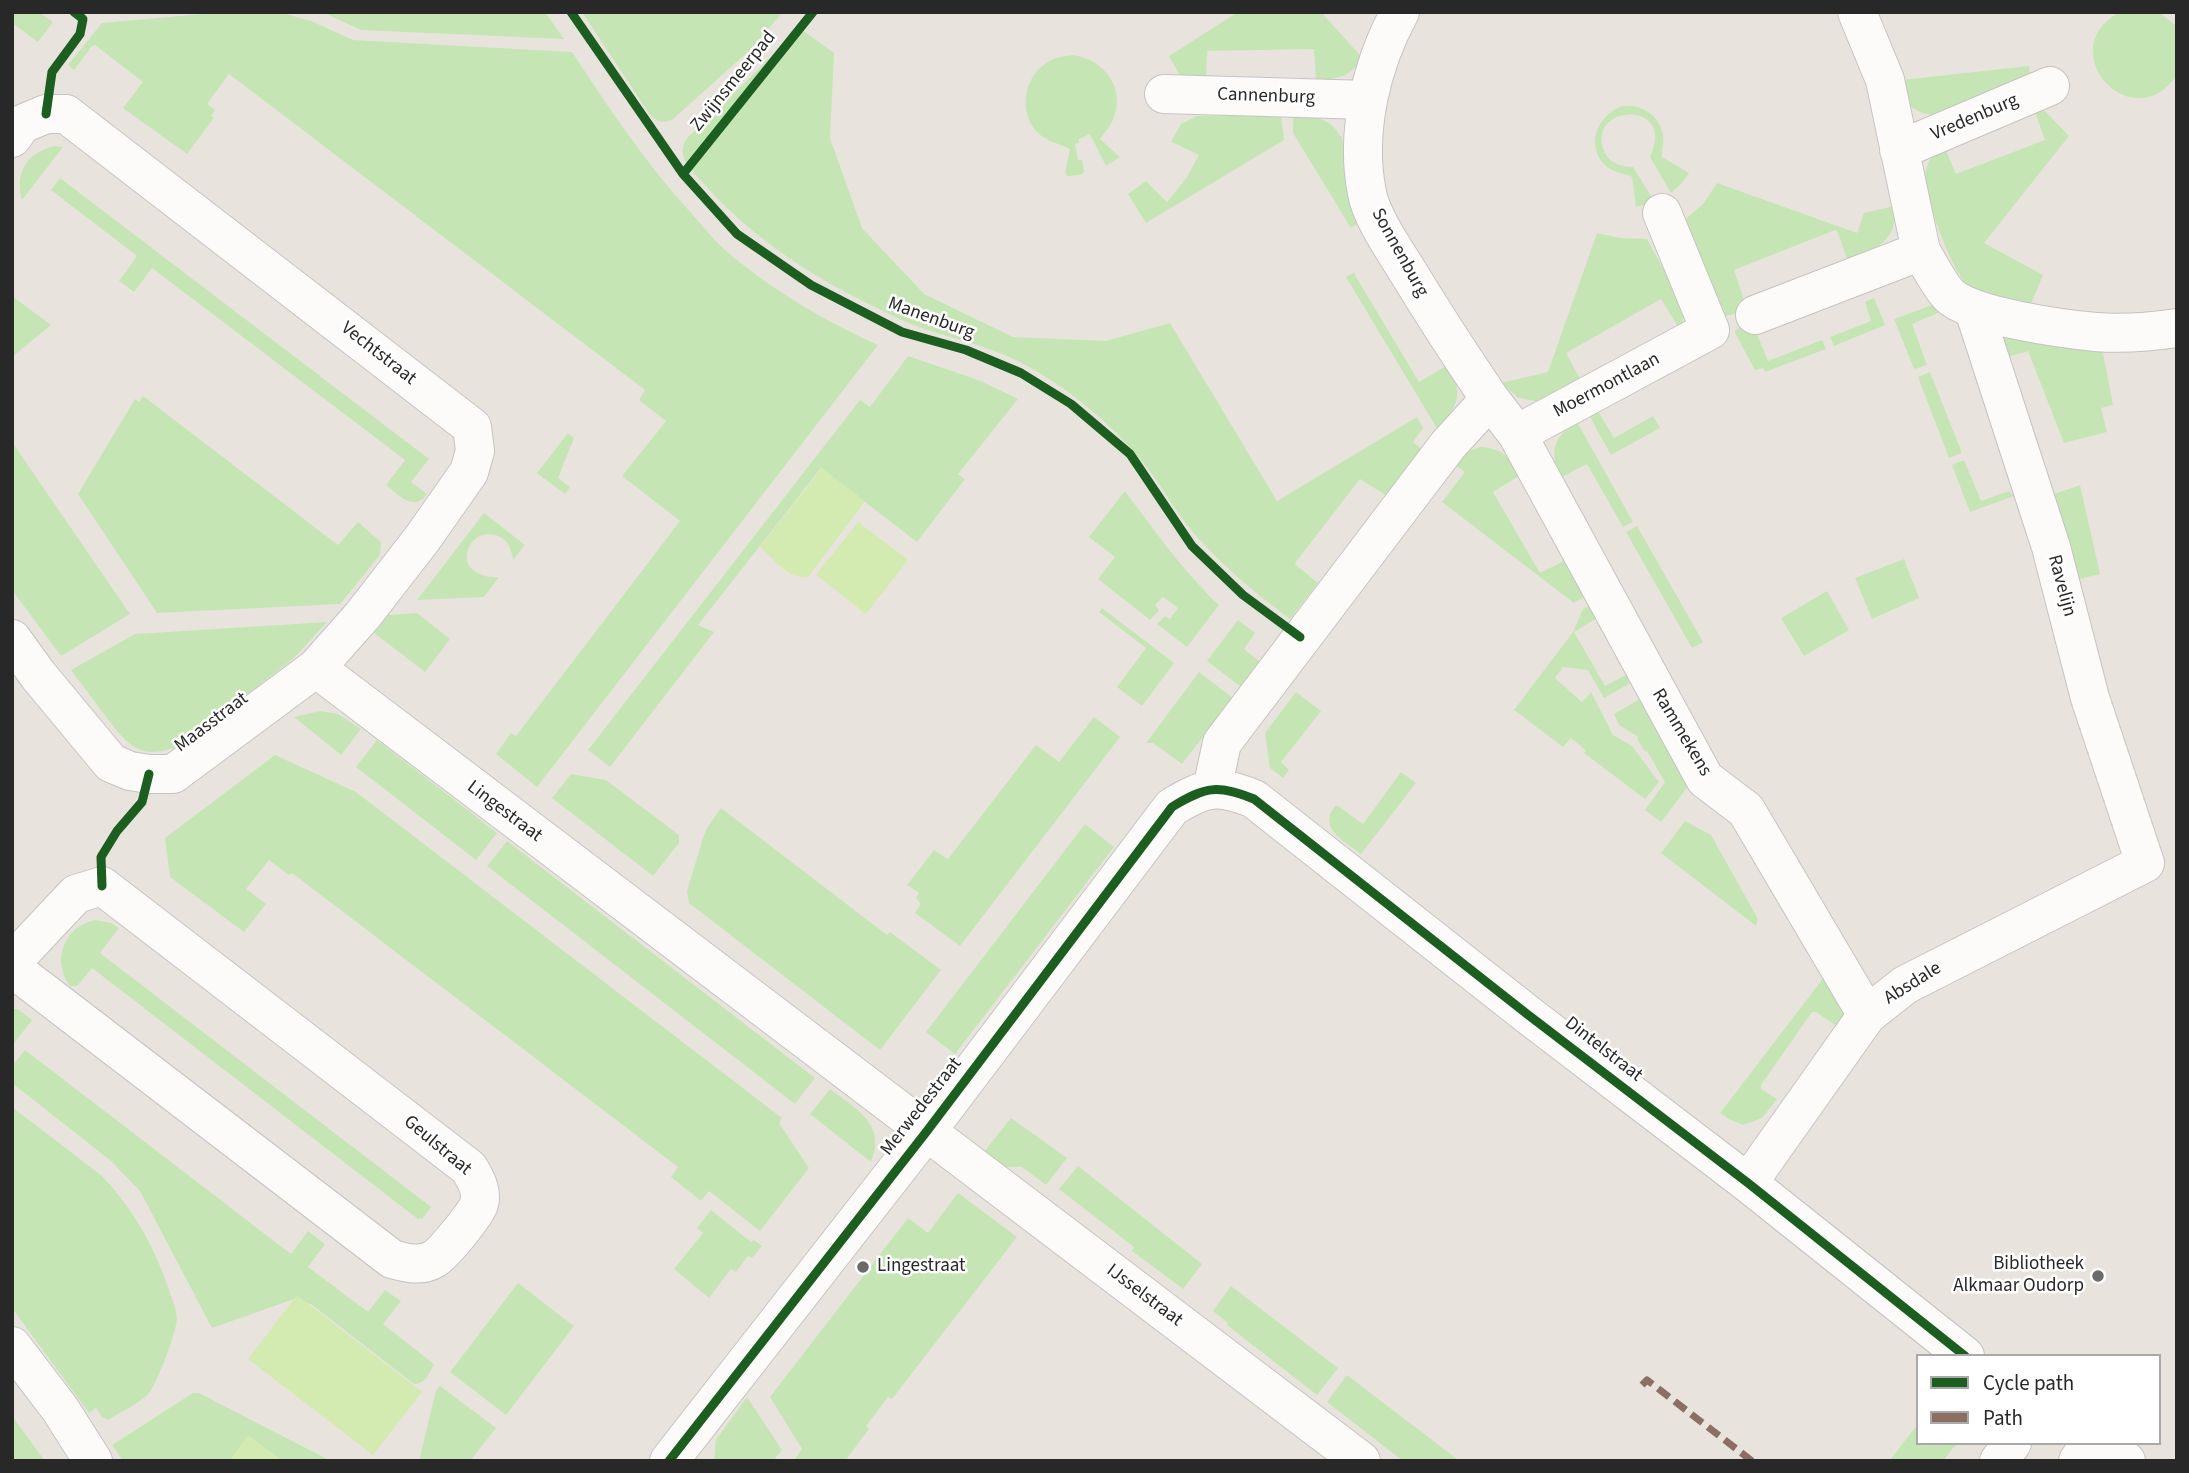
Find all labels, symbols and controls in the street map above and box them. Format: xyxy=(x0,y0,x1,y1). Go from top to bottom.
street label: Zwijnsmeerpad xyxy=(686,27,782,137)
street label: Cannenburg xyxy=(1217,84,1315,110)
street label: Vredenburg xyxy=(1928,89,2022,147)
street label: Sonnenburg xyxy=(1365,205,1433,301)
street label: Manenburg xyxy=(885,293,977,345)
street label: Vechtstraat xyxy=(336,317,420,391)
street label: Moermontlaan xyxy=(1550,348,1664,424)
street label: Ravelijn xyxy=(2042,553,2080,619)
street label: Rammekens xyxy=(1646,685,1716,781)
street label: Maasstraat xyxy=(171,688,253,758)
street label: Lingestraat xyxy=(462,776,546,848)
street label: Absdale xyxy=(1880,958,1946,1010)
street label: Dintelstraat xyxy=(1559,1012,1647,1088)
street label: Merwedestraat xyxy=(876,1053,968,1161)
street label: Geulstraat xyxy=(398,1111,476,1181)
place label: Bibliotheek Alkmaar Oudorp xyxy=(1953,1254,2084,1298)
place label: Lingestraat xyxy=(877,1256,966,1278)
marker: Lingestraat xyxy=(855,1259,871,1275)
street label: IJsselstraat xyxy=(1101,1260,1187,1332)
marker: Bibliotheek Alkmaar Oudorp xyxy=(2090,1268,2106,1284)
legend xyxy=(1916,1354,2161,1445)
text: Cycle path xyxy=(1983,1368,2074,1398)
text: Path xyxy=(1983,1403,2023,1433)

